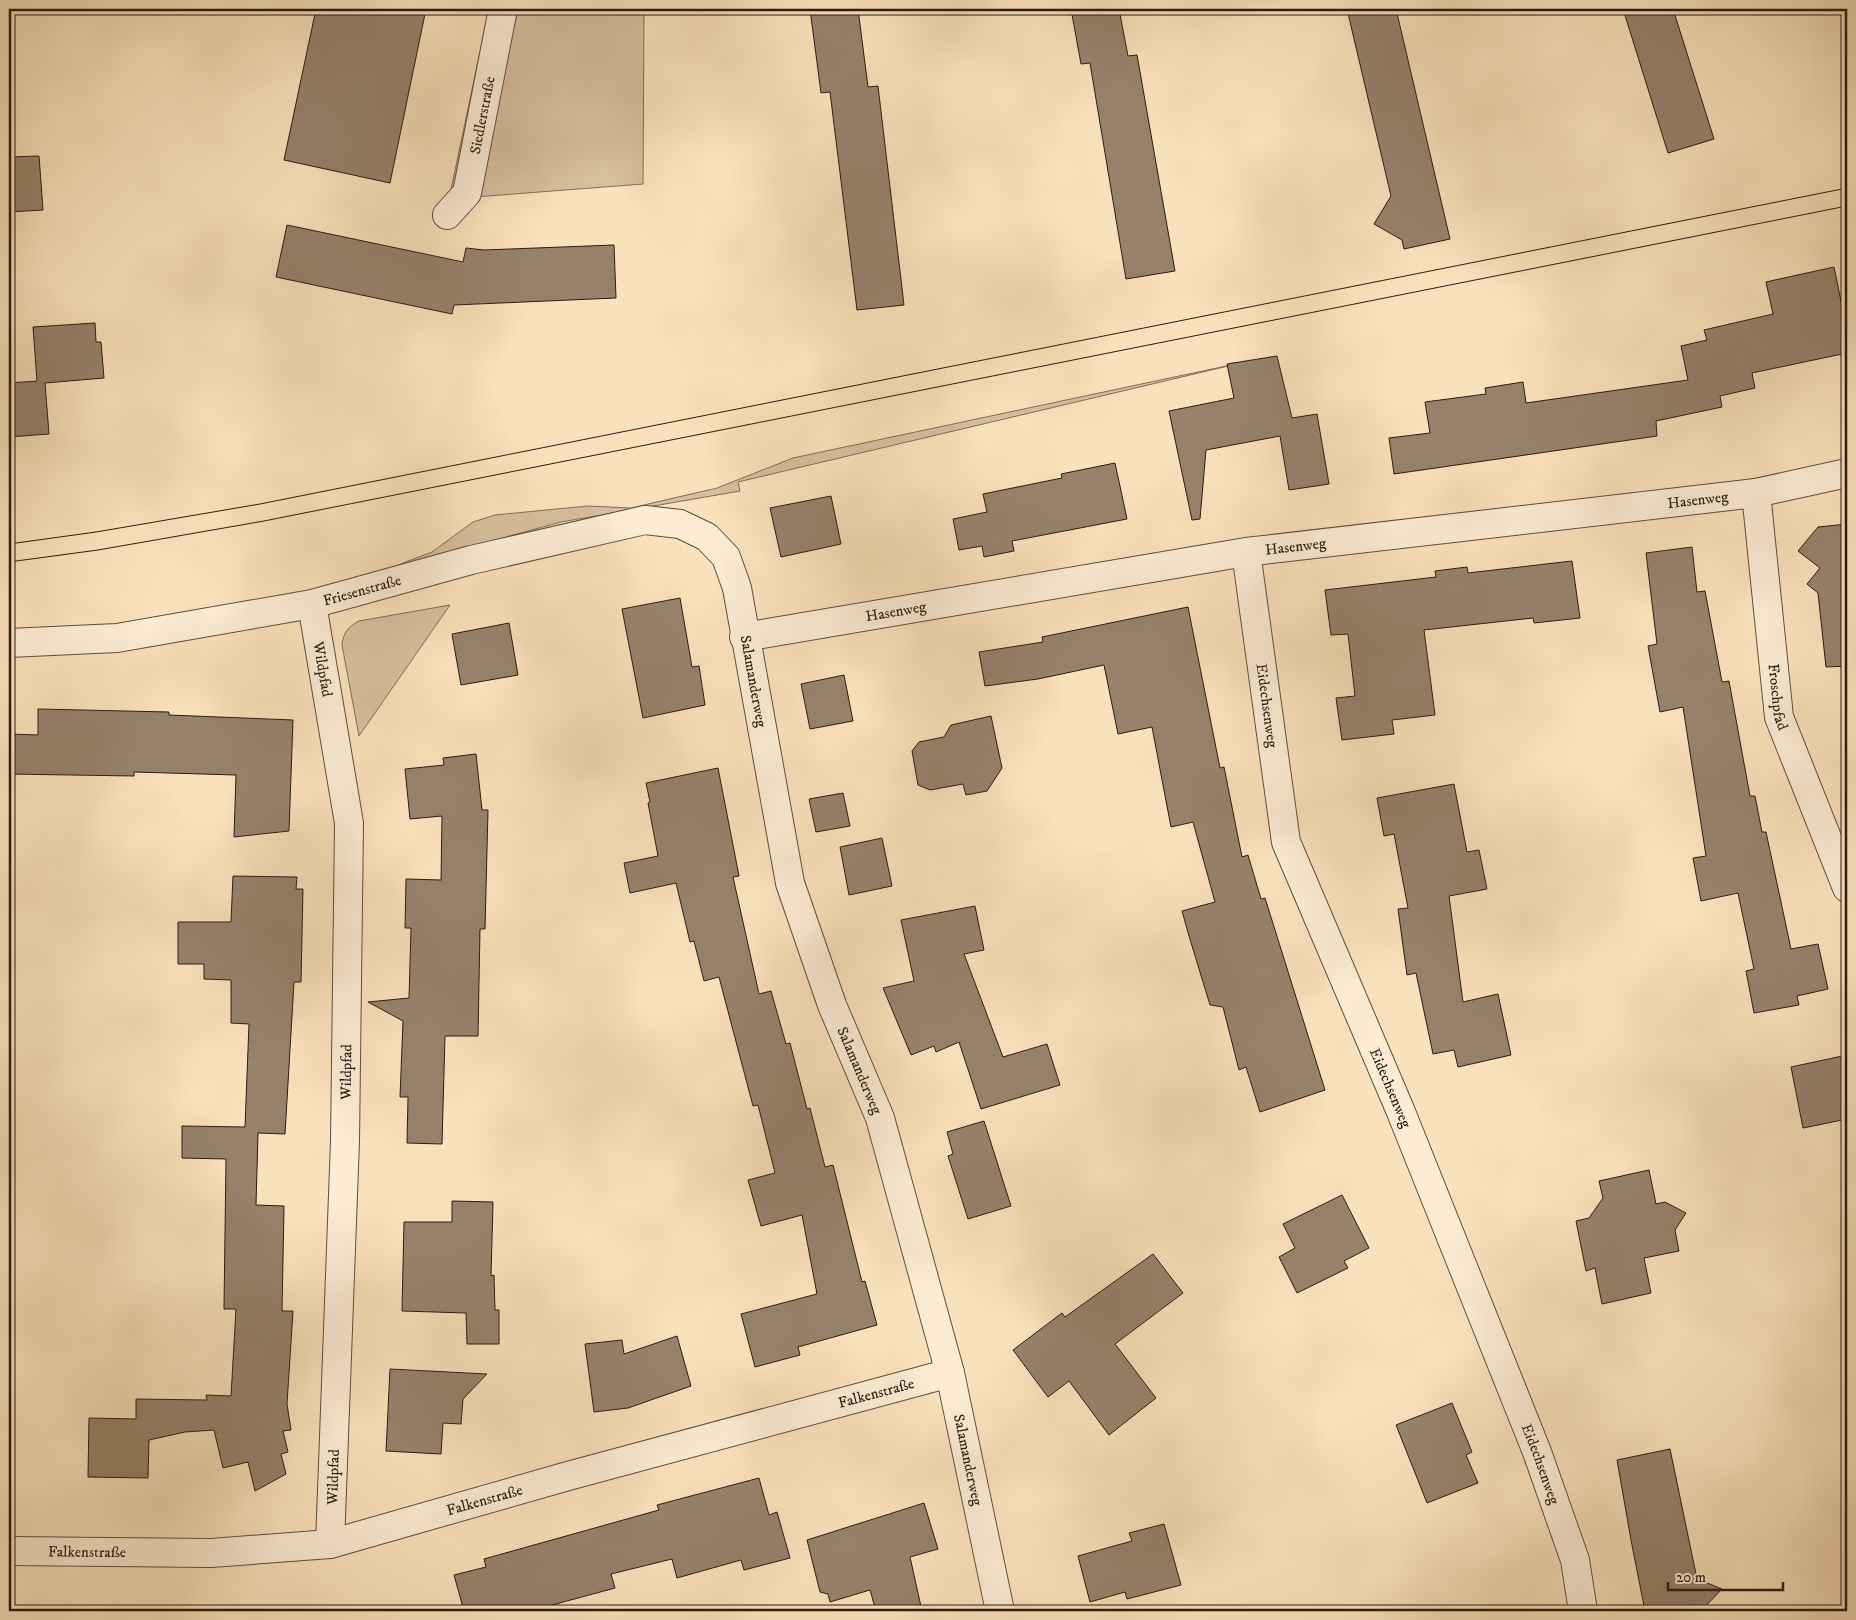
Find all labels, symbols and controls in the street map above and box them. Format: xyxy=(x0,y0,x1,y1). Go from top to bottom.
street label: Siedlerstraße xyxy=(466,75,500,156)
street label: Hasenweg xyxy=(1666,487,1730,513)
street label: Hasenweg xyxy=(1264,534,1328,560)
street label: Friesenstraße xyxy=(321,571,403,610)
street label: Hasenweg xyxy=(864,597,928,626)
street label: Salamanderweg xyxy=(736,634,771,730)
street label: Wildpfad xyxy=(308,639,337,699)
street label: Eidechsenweg xyxy=(1251,662,1282,750)
street label: Froschpfad xyxy=(1764,663,1792,733)
street label: Salamanderweg xyxy=(832,1024,887,1118)
street label: Wildpfad xyxy=(336,1043,356,1101)
street label: Eidechsenweg xyxy=(1365,1045,1416,1131)
street label: Falkenstraße xyxy=(836,1374,916,1413)
street label: Salamanderweg xyxy=(949,1412,987,1508)
street label: Eidechsenweg xyxy=(1517,1421,1564,1508)
street label: Wildpfad xyxy=(323,1448,344,1506)
street label: Falkenstraße xyxy=(444,1480,525,1520)
street label: Falkenstraße xyxy=(48,1542,126,1562)
scale bar xyxy=(1668,1560,1784,1592)
text: 20 m xyxy=(1676,1568,1706,1587)

